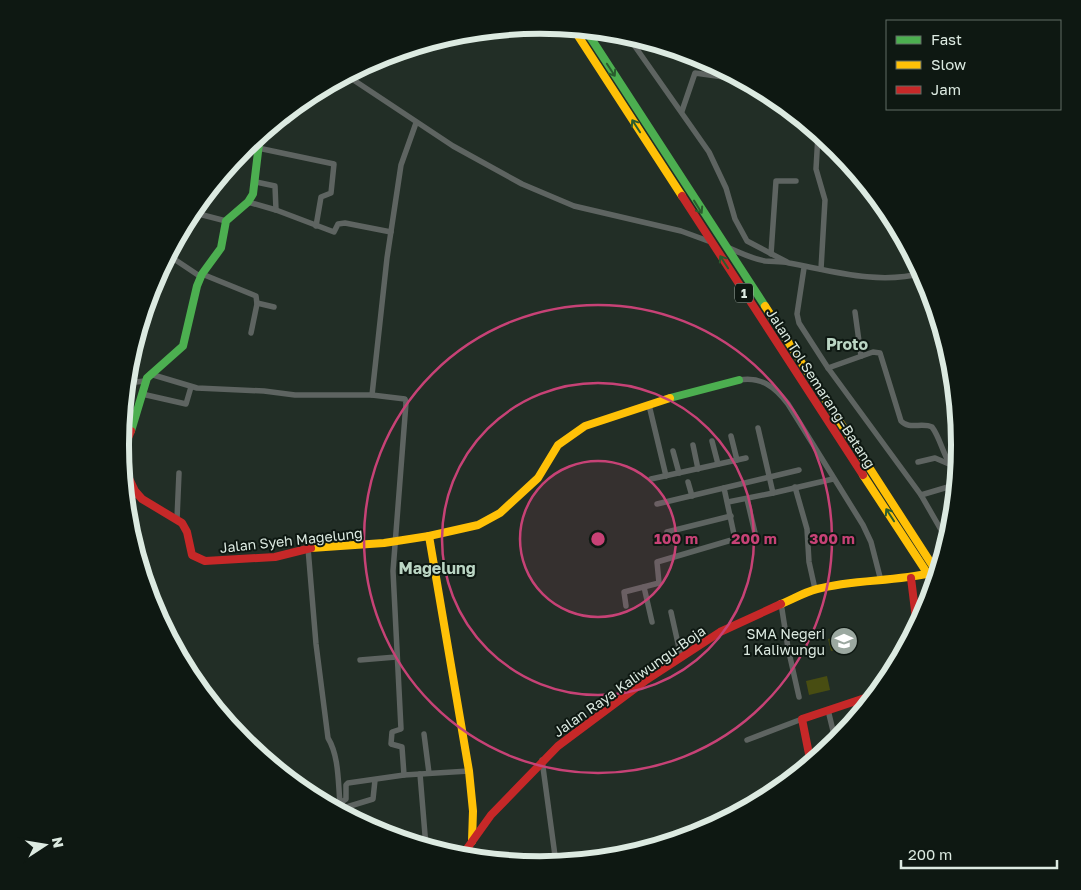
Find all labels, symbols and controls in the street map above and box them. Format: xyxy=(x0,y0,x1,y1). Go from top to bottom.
legend xyxy=(886,20,1061,110)
text: Fast xyxy=(931,30,962,48)
text: Slow xyxy=(931,55,966,73)
one-way arrow xyxy=(606,63,616,77)
text: Jam xyxy=(931,80,961,98)
one-way arrow xyxy=(630,119,641,133)
one-way arrow xyxy=(694,200,704,214)
one-way arrow xyxy=(719,256,729,270)
road number: 1 xyxy=(735,284,753,302)
street label: Jalan Tol Semarang–Batang xyxy=(763,305,879,471)
district label: Proto xyxy=(826,334,869,354)
one-way arrow xyxy=(885,509,895,523)
street label: Jalan Syeh Magelung xyxy=(219,524,363,556)
text: 100 m xyxy=(654,529,698,547)
text: 200 m xyxy=(731,529,777,547)
text: 300 m xyxy=(809,529,855,547)
centre of rings xyxy=(589,530,607,548)
district label: Magelung xyxy=(398,558,476,578)
street label: Jalan Raya Kaliwungu-Boja xyxy=(550,622,708,740)
place label: SMA Negeri 1 Kaliwungu xyxy=(744,625,825,658)
school or university icon: SMA Negeri 1 Kaliwungu xyxy=(829,626,859,656)
north arrow xyxy=(20,820,70,870)
text: N xyxy=(49,835,68,849)
scale bar xyxy=(901,838,1057,870)
text: 200 m xyxy=(908,845,952,863)

